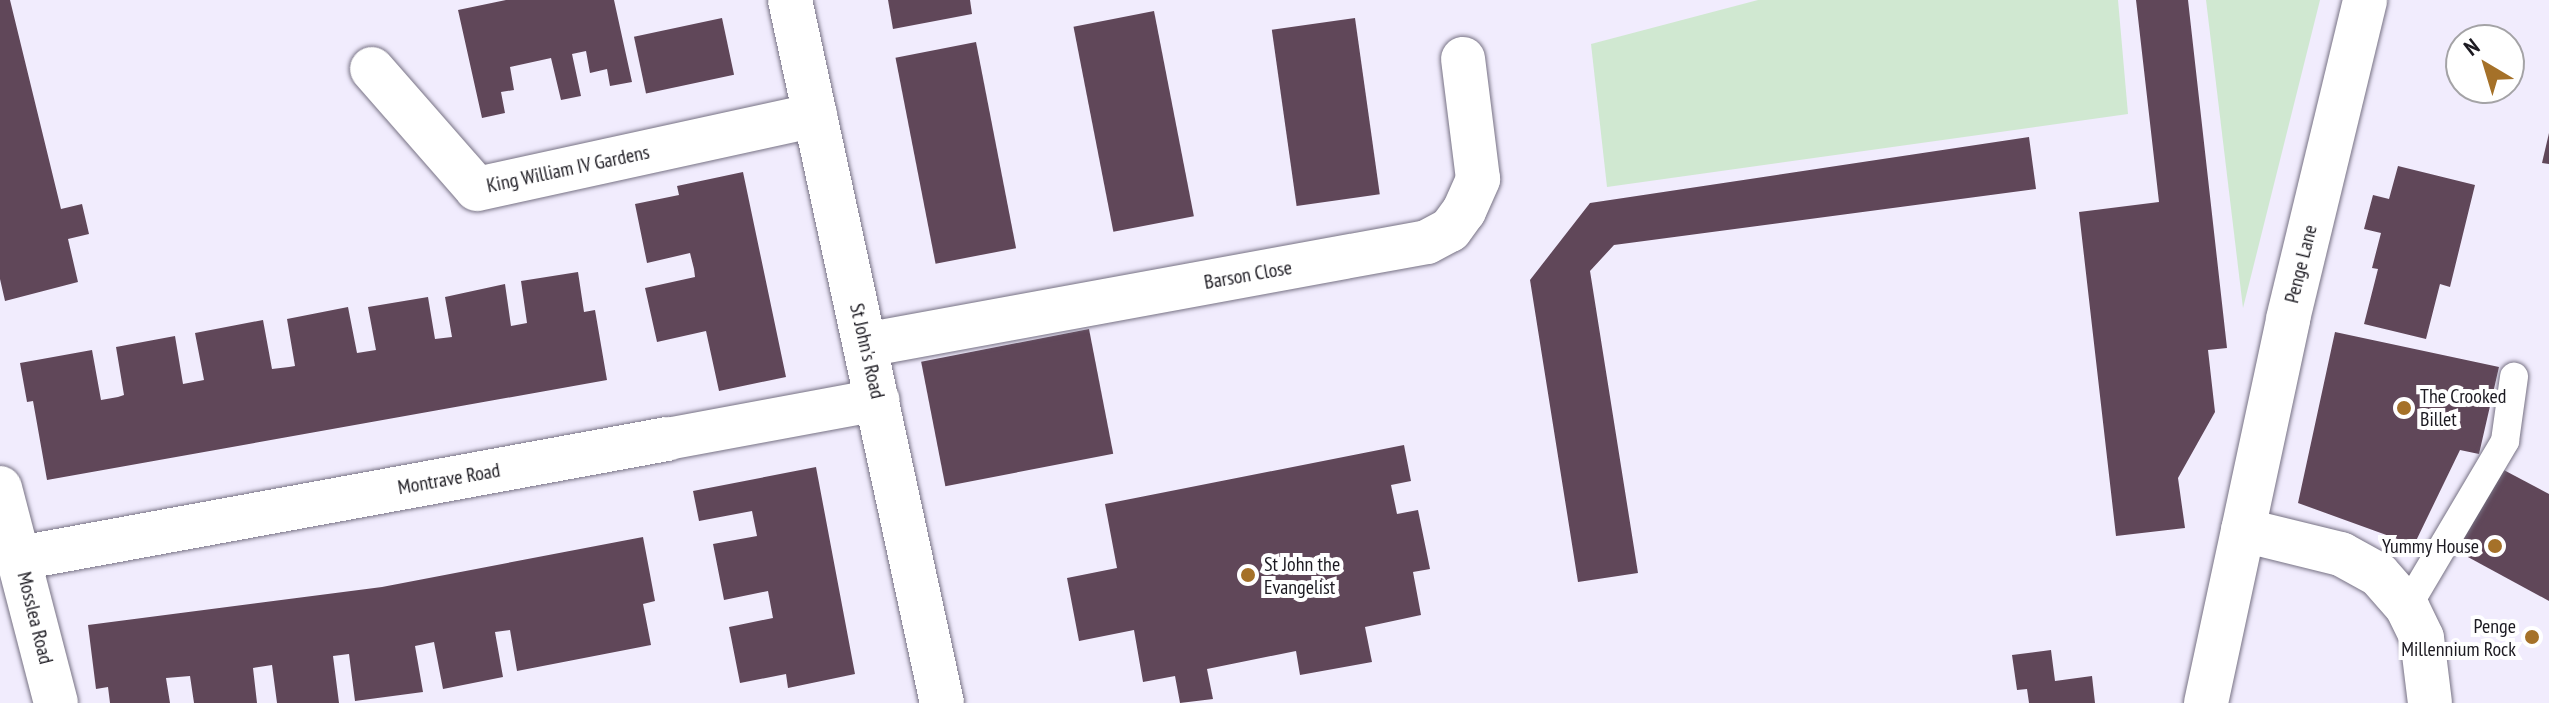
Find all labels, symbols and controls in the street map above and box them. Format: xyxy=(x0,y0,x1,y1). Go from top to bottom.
north arrow xyxy=(2445,24,2525,104)
text: N xyxy=(2458,32,2485,61)
street label: King William IV Gardens xyxy=(484,140,652,198)
street label: Penge Lane xyxy=(2280,222,2322,306)
street label: Barson Close xyxy=(1202,255,1294,295)
street label: St John's Road xyxy=(844,301,890,401)
place label: The Crooked Billet xyxy=(2420,384,2506,431)
marker: The Crooked Billet xyxy=(2395,399,2413,417)
street label: Montrave Road xyxy=(396,458,502,500)
place label: Yummy House xyxy=(2382,534,2479,558)
marker: Yummy House xyxy=(2486,537,2504,555)
place label: St John the Evangelist xyxy=(1264,552,1340,599)
marker: St John the Evangelist xyxy=(1239,566,1257,584)
street label: Mosslea Road xyxy=(12,569,58,667)
place label: Penge Millennium Rock xyxy=(2401,614,2516,661)
marker: Penge Millennium Rock xyxy=(2523,628,2541,646)

